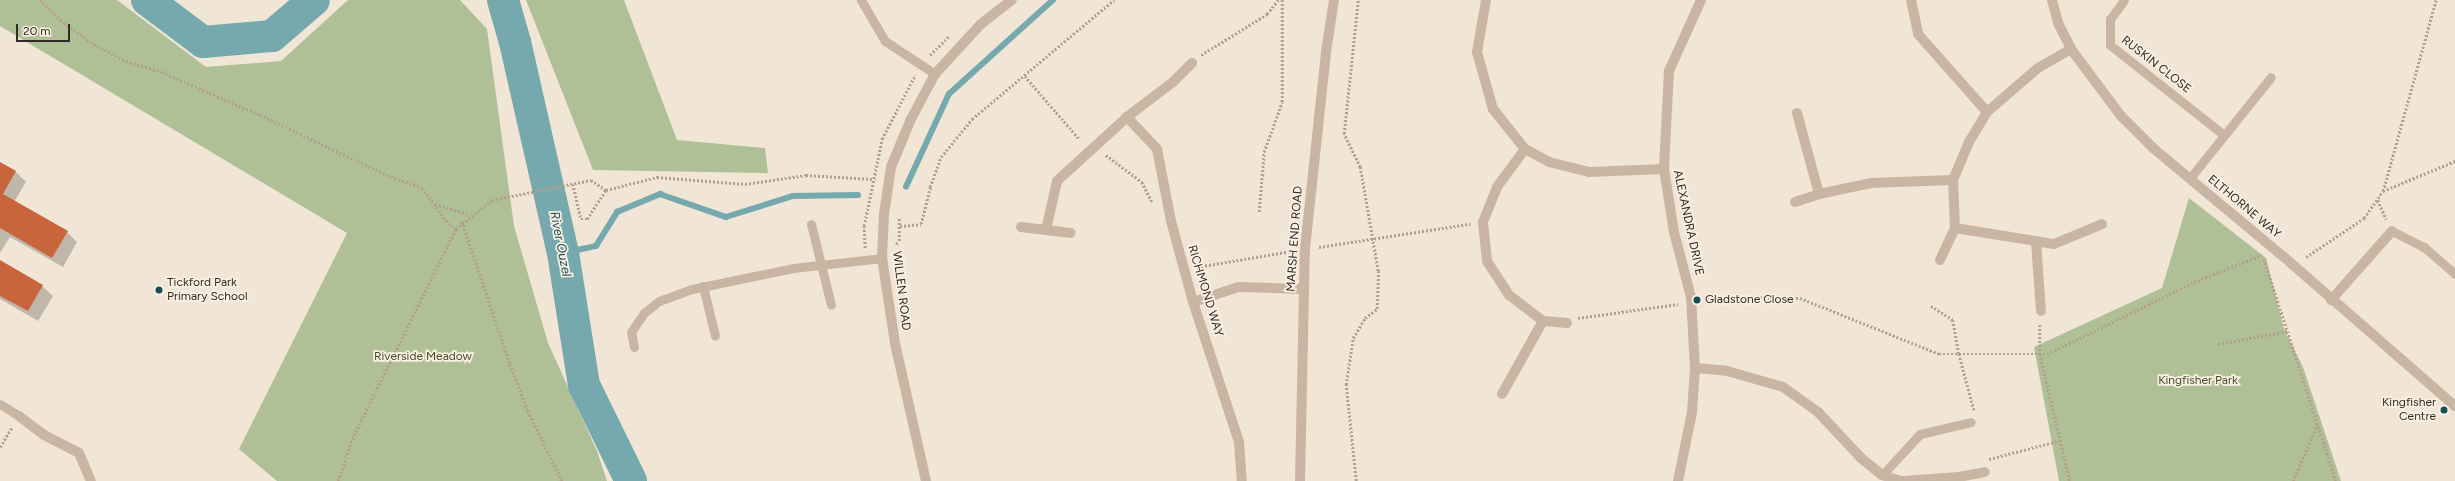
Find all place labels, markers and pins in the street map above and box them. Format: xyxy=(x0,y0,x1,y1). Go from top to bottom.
place label: Tickford Park Primary School xyxy=(167,276,248,304)
marker: Tickford Park Primary School xyxy=(154,285,164,295)
place label: Gladstone Close xyxy=(1705,293,1794,307)
marker: Gladstone Close xyxy=(1692,295,1702,305)
place label: Kingfisher Centre xyxy=(2382,396,2436,424)
marker: Kingfisher Centre xyxy=(2439,405,2449,415)

